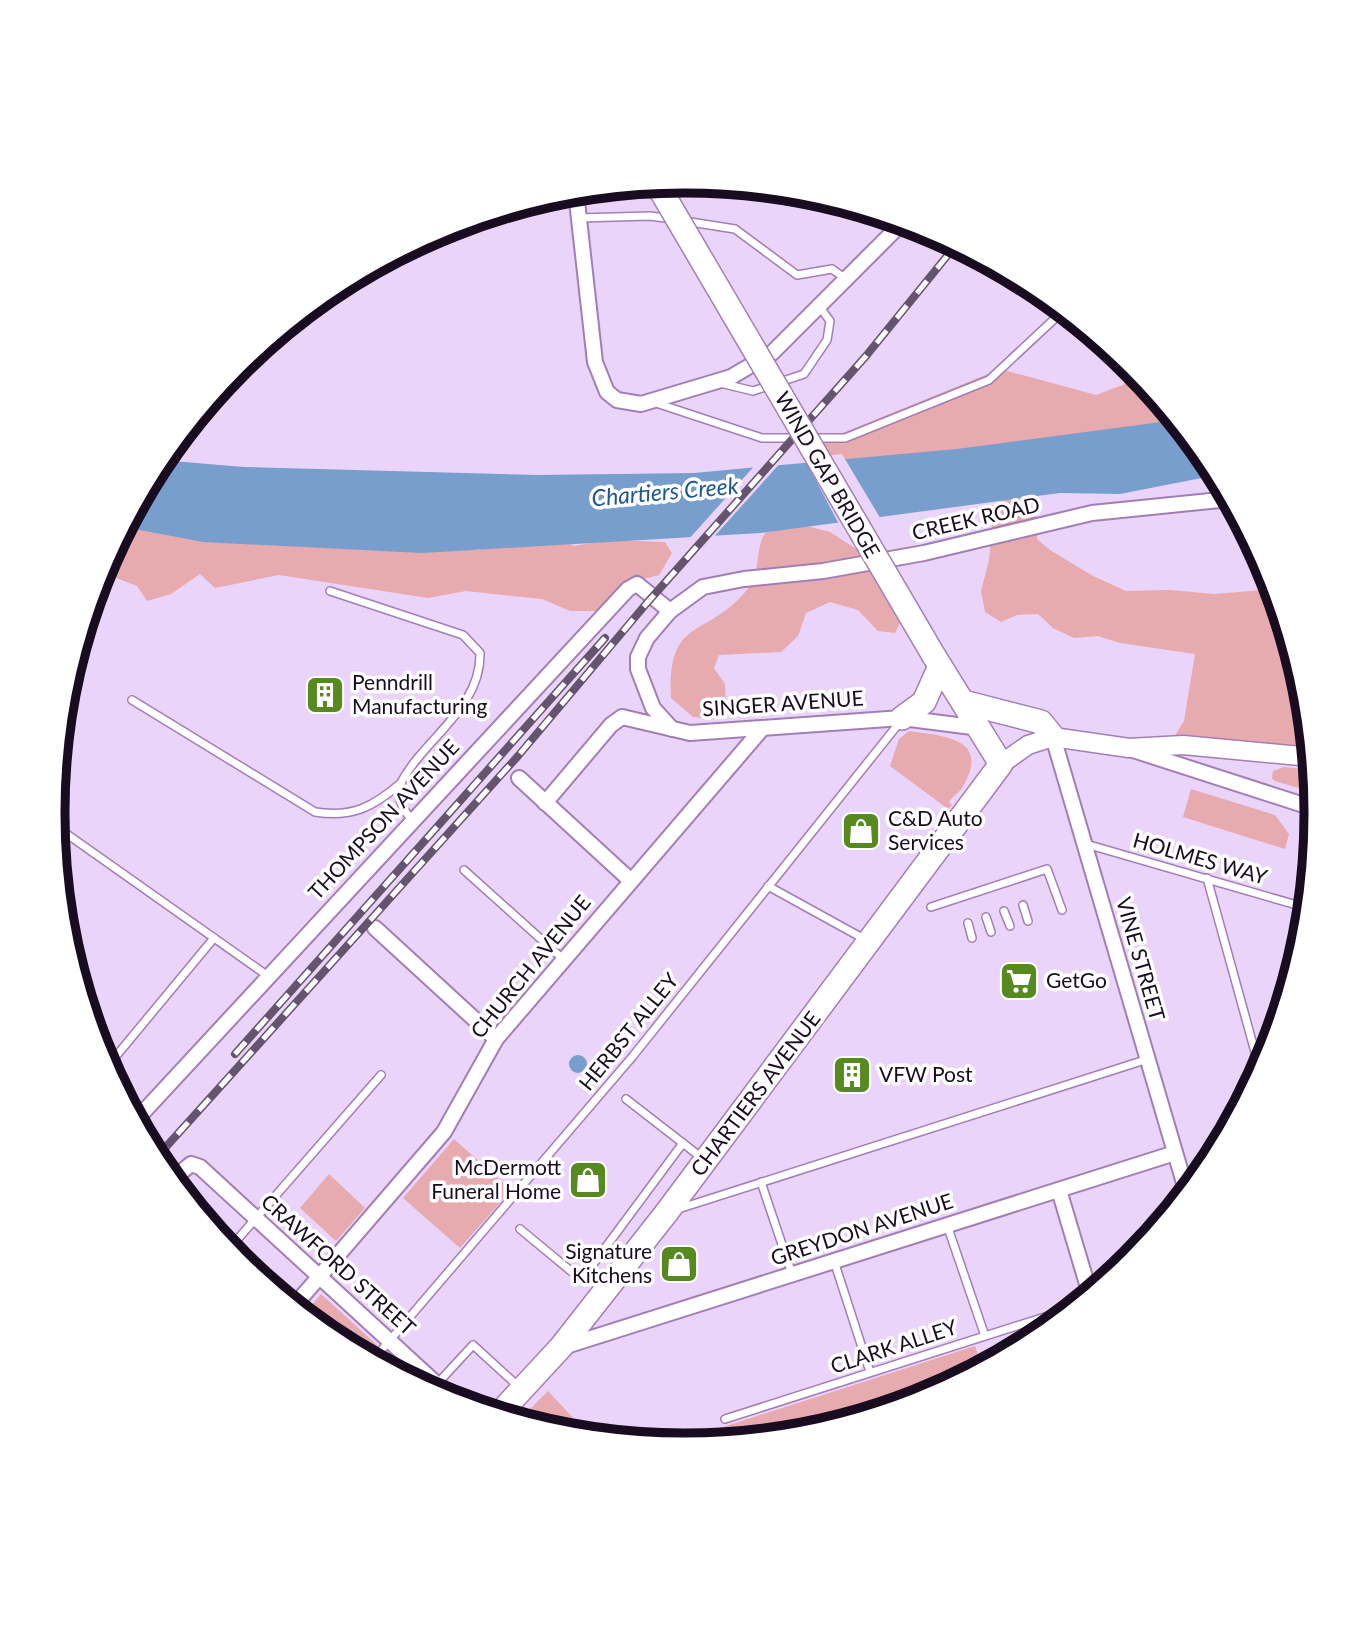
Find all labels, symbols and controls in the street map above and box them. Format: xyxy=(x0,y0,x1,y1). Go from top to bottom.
street label: WIND GAP BRIDGE xyxy=(770,387,886,562)
water label: Chartiers Creek xyxy=(590,471,741,511)
street label: CREEK ROAD xyxy=(909,491,1042,544)
place label: Penndrill Manufacturing xyxy=(352,669,487,718)
building icon: Penndrill Manufacturing xyxy=(304,674,346,716)
street label: SINGER AVENUE xyxy=(701,684,864,721)
street label: THOMPSON AVENUE xyxy=(302,734,463,904)
place label: C&D Auto Services xyxy=(888,805,983,854)
shop icon: C&D Auto Services xyxy=(840,810,882,852)
street label: HOLMES WAY xyxy=(1130,826,1271,889)
street label: CHURCH AVENUE xyxy=(465,890,595,1042)
street label: VINE STREET xyxy=(1112,894,1171,1024)
supermarket icon: GetGo xyxy=(998,960,1040,1002)
street label: HERBST ALLEY xyxy=(573,967,683,1095)
place label: GetGo xyxy=(1046,967,1107,992)
street label: CHARTIERS AVENUE xyxy=(685,1006,825,1180)
building icon: VFW Post xyxy=(831,1054,873,1096)
place label: VFW Post xyxy=(879,1061,973,1086)
place label: McDermott Funeral Home xyxy=(431,1154,562,1203)
shop icon: McDermott Funeral Home xyxy=(567,1159,609,1201)
street label: GREYDON AVENUE xyxy=(767,1187,956,1270)
street label: CRAWFORD STREET xyxy=(257,1188,422,1340)
place label: Signature Kitchens xyxy=(565,1238,652,1287)
shop icon: Signature Kitchens xyxy=(658,1243,700,1285)
street label: CLARK ALLEY xyxy=(827,1313,961,1378)

